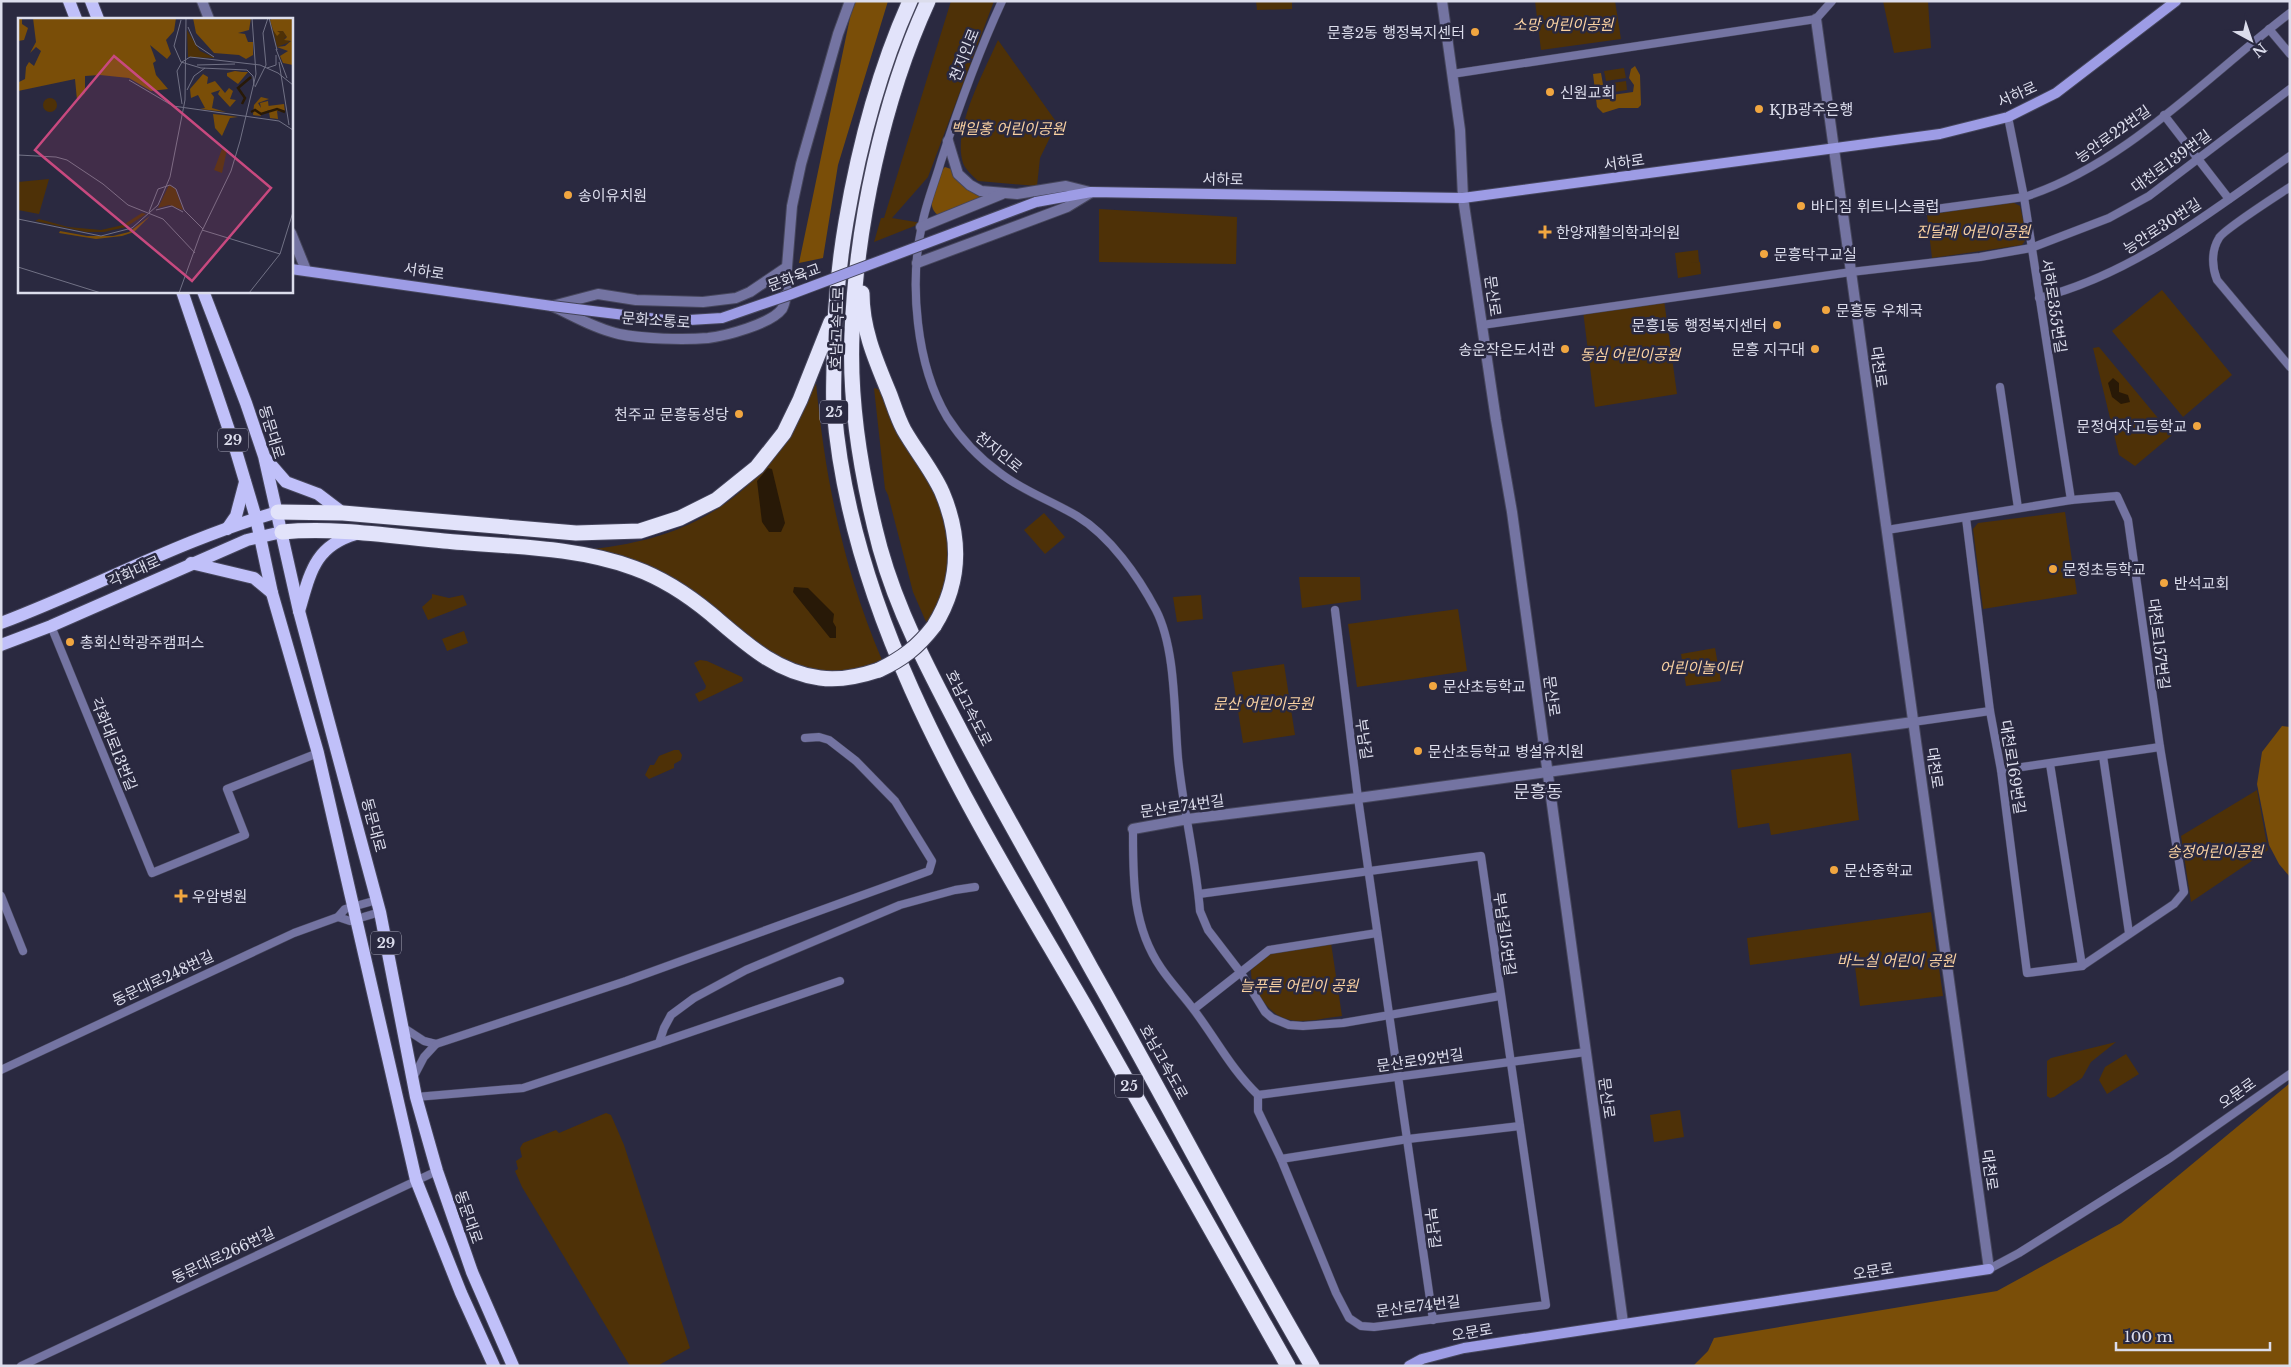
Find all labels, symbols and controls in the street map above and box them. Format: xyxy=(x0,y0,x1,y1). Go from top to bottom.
park label: 소망 어린이공원 xyxy=(1513,15,1615,34)
north arrow xyxy=(2226,15,2276,65)
inset map xyxy=(18,18,292,292)
place label: 문흥2동 행정복지센터 xyxy=(1327,23,1465,42)
street label: 천지인로 xyxy=(945,26,983,84)
marker: 문흥2동 행정복지센터 xyxy=(1469,26,1481,38)
text: N xyxy=(2249,39,2270,61)
street label: 서하로 xyxy=(1994,77,2040,111)
place label: 신원교회 xyxy=(1560,83,1615,102)
marker: 신원교회 xyxy=(1544,86,1556,98)
place label: KJB광주은행 xyxy=(1769,100,1853,119)
street label: 능안로22번길 xyxy=(2072,101,2154,167)
marker: KJB광주은행 xyxy=(1753,103,1765,115)
park label: 백일홍 어린이공원 xyxy=(951,119,1066,138)
street label: 대천로139번길 xyxy=(2127,126,2215,196)
street label: 서하로 xyxy=(1602,150,1646,174)
street label: 서하로 xyxy=(1202,169,1244,189)
place label: 송이유치원 xyxy=(578,186,647,205)
marker: 송이유치원 xyxy=(562,189,574,201)
street label: 능안로30번길 xyxy=(2120,194,2204,258)
place label: 바디짐 휘트니스클럽 xyxy=(1811,197,1940,216)
marker: 바디짐 휘트니스클럽 xyxy=(1795,200,1807,212)
park label: 진달래 어린이공원 xyxy=(1916,222,2031,241)
place label: 한양재활의학과의원 xyxy=(1556,223,1680,242)
marker: 한양재활의학과의원 xyxy=(1538,225,1552,239)
place label: 문흥탁구교실 xyxy=(1774,245,1857,264)
marker: 문흥탁구교실 xyxy=(1758,248,1770,260)
street label: 서하로355번길 xyxy=(2037,257,2071,355)
street label: 서하로 xyxy=(402,259,446,283)
street label: 문화육교 xyxy=(765,259,823,295)
street label: 문산로 xyxy=(1481,274,1505,318)
street label: 호남고속도로 xyxy=(826,286,848,370)
place label: 문흥동 우체국 xyxy=(1836,301,1923,320)
marker: 문흥동 우체국 xyxy=(1820,304,1832,316)
street label: 문화소통로 xyxy=(621,308,691,332)
place label: 문흥1동 행정복지센터 xyxy=(1632,316,1767,335)
marker: 문흥1동 행정복지센터 xyxy=(1771,319,1783,331)
place label: 송운작은도서관 xyxy=(1458,340,1555,359)
place label: 문흥 지구대 xyxy=(1732,340,1805,359)
marker: 송운작은도서관 xyxy=(1559,343,1571,355)
marker: 문흥 지구대 xyxy=(1809,343,1821,355)
park label: 동심 어린이공원 xyxy=(1580,345,1682,364)
street label: 대천로 xyxy=(1867,345,1891,389)
road number: 25 xyxy=(820,401,848,424)
street label: 동문대로 xyxy=(255,403,289,461)
place label: 천주교 문흥동성당 xyxy=(614,405,729,424)
marker: 천주교 문흥동성당 xyxy=(733,408,745,420)
place label: 문정여자고등학교 xyxy=(2077,417,2187,436)
marker: 문정여자고등학교 xyxy=(2191,420,2203,432)
street label: 천지인로 xyxy=(972,427,1026,477)
road number: 29 xyxy=(218,428,248,452)
street label: 각화대로 xyxy=(105,551,163,591)
place label: 문정초등학교 xyxy=(2063,560,2146,579)
marker: 문정초등학교 xyxy=(2047,563,2059,575)
place label: 반석교회 xyxy=(2174,574,2229,593)
marker: 반석교회 xyxy=(2158,577,2170,589)
street label: 대천로157번길 xyxy=(2144,597,2174,691)
place label: 총회신학광주캠퍼스 xyxy=(80,633,204,652)
marker: 총회신학광주캠퍼스 xyxy=(64,636,76,648)
park label: 어린이놀이터 xyxy=(1660,658,1745,677)
street label: 호남고속도로 xyxy=(942,667,996,749)
street label: 문산로 xyxy=(1540,674,1564,718)
place label: 문산초등학교 xyxy=(1443,677,1526,696)
marker: 문산초등학교 xyxy=(1427,680,1439,692)
park label: 문산 어린이공원 xyxy=(1213,694,1315,713)
street label: 각화대로13번길 xyxy=(87,695,141,793)
street label: 부남길 xyxy=(1352,717,1376,761)
street label: 대천로169번길 xyxy=(1996,719,2030,815)
place label: 문산초등학교 병설유치원 xyxy=(1428,742,1584,761)
marker: 문산초등학교 병설유치원 xyxy=(1412,745,1424,757)
street label: 대천로 xyxy=(1923,746,1947,790)
district label: 문흥동 xyxy=(1513,781,1563,803)
street label: 문산로74번길 xyxy=(1139,791,1225,821)
street label: 동문대로 xyxy=(358,796,390,854)
park label: 송정어린이공원 xyxy=(2167,842,2264,861)
place label: 문산중학교 xyxy=(1844,861,1913,880)
marker: 문산중학교 xyxy=(1828,864,1840,876)
place label: 우암병원 xyxy=(192,887,247,906)
marker: 우암병원 xyxy=(174,889,188,903)
street label: 부남길15번길 xyxy=(1490,891,1520,977)
road number: 29 xyxy=(371,931,401,954)
street label: 동문대로248번길 xyxy=(109,946,217,1010)
park label: 바느실 어린이 공원 xyxy=(1837,951,1957,970)
park label: 늘푸른 어린이 공원 xyxy=(1240,976,1360,995)
street label: 호남고속도로 xyxy=(1136,1021,1192,1103)
street label: 문산로92번길 xyxy=(1375,1044,1465,1076)
street label: 오문로 xyxy=(2215,1073,2259,1113)
road number: 25 xyxy=(1115,1074,1143,1098)
street label: 문산로 xyxy=(1595,1076,1619,1120)
street label: 대천로 xyxy=(1978,1148,2002,1192)
street label: 동문대로 xyxy=(451,1188,487,1246)
street label: 부남길 xyxy=(1421,1206,1445,1250)
street label: 동문대로266번길 xyxy=(169,1223,277,1287)
street label: 오문로 xyxy=(1851,1258,1895,1284)
street label: 문산로74번길 xyxy=(1375,1291,1461,1321)
street label: 오문로 xyxy=(1450,1319,1494,1345)
scale bar xyxy=(2116,1320,2270,1352)
text: 100 m xyxy=(2124,1327,2173,1346)

